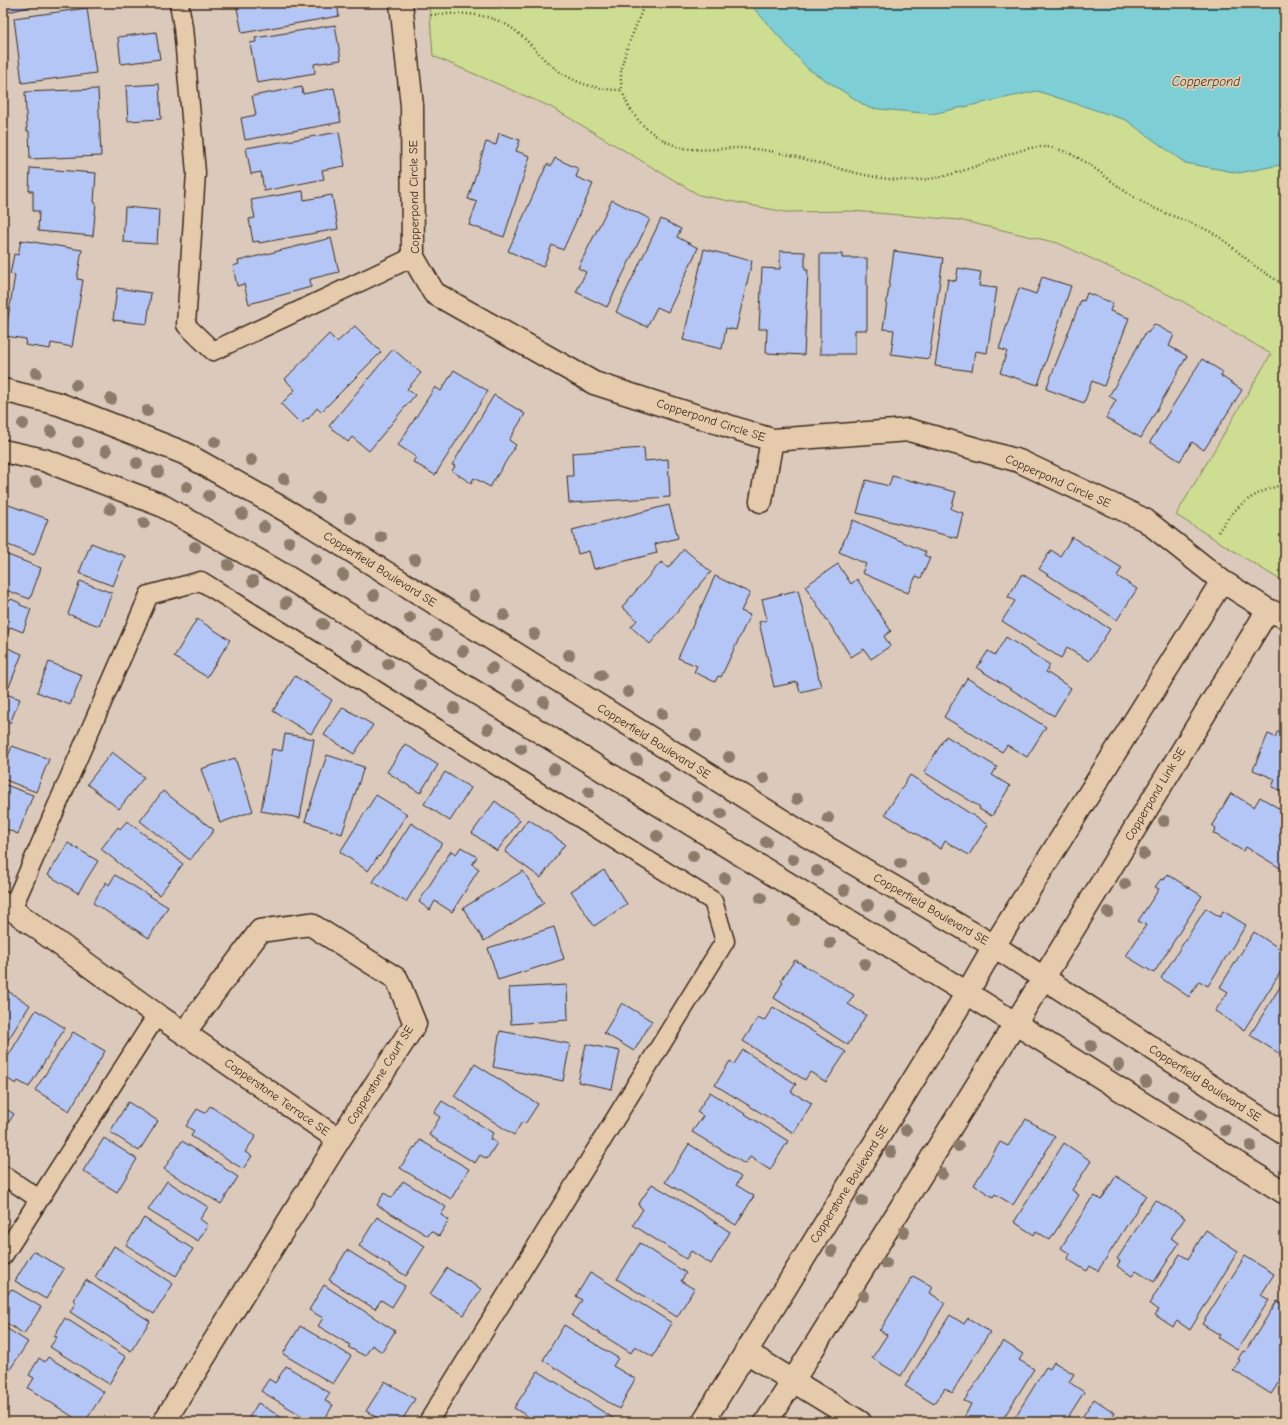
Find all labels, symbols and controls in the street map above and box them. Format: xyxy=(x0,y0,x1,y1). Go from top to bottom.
water label: Copperpond xyxy=(1172,74,1241,89)
street label: Copperpond Circle SE xyxy=(406,140,422,254)
street label: Copperpond Circle SE xyxy=(655,396,767,444)
street label: Copperpond Circle SE xyxy=(1003,451,1113,511)
street label: Copperfield Boulevard SE xyxy=(321,528,439,610)
street label: Copperfield Boulevard SE xyxy=(595,700,713,782)
street label: Copperpond Link SE xyxy=(1122,745,1188,843)
street label: Copperfield Boulevard SE xyxy=(871,870,991,948)
street label: Copperstone Court SE xyxy=(344,1023,416,1127)
street label: Copperfield Boulevard SE xyxy=(1146,1042,1264,1124)
street label: Copperstone Terrace SE xyxy=(222,1055,332,1139)
street label: Copperstone Boulevard SE xyxy=(807,1122,891,1246)

